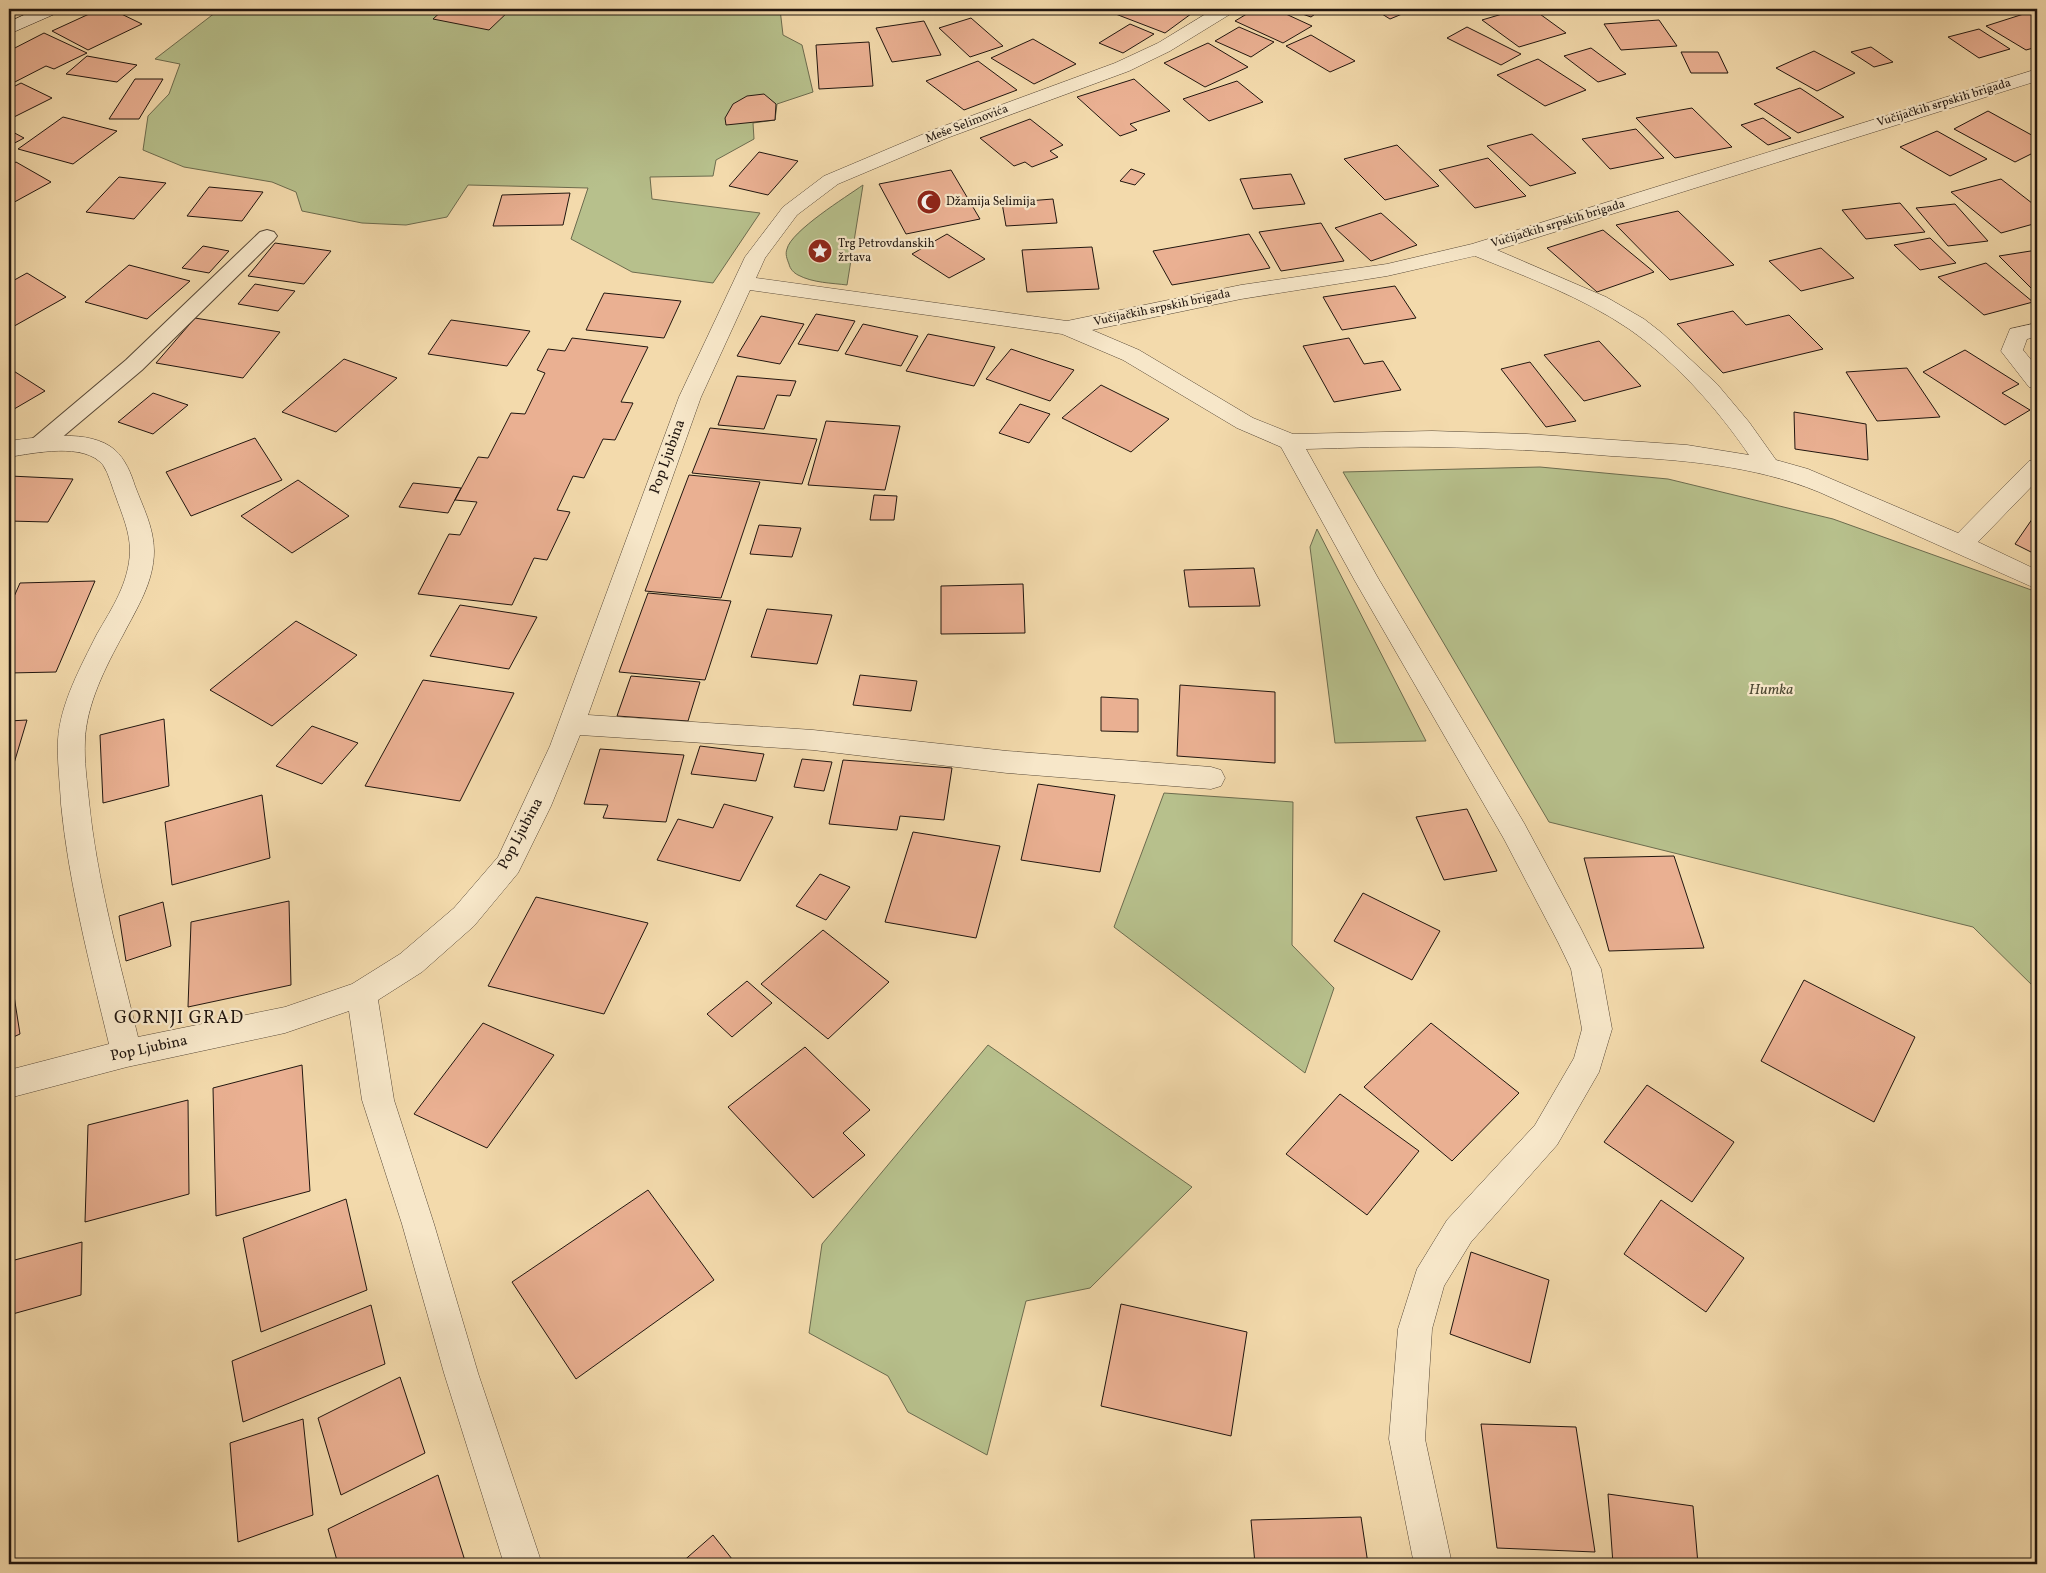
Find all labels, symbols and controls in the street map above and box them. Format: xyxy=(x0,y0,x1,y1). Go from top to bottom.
street label: Vučijačkih srpskih brigada xyxy=(1875,75,2013,131)
street label: Meše Selimovića xyxy=(923,101,1011,147)
mosque icon: Džamija Selimija xyxy=(916,189,942,215)
place label: Džamija Selimija xyxy=(946,194,1036,210)
street label: Vučijačkih srpskih brigada xyxy=(1489,196,1627,252)
place label: Trg Petrovdanskih žrtava xyxy=(838,236,935,266)
place icon: Trg Petrovdanskih žrtava xyxy=(807,238,833,264)
street label: Vučijačkih srpskih brigada xyxy=(1092,286,1232,330)
street label: Pop Ljubina xyxy=(645,417,691,497)
park label: Humka xyxy=(1749,680,1793,701)
street label: Pop Ljubina xyxy=(493,795,549,873)
district label: GORNJI GRAD xyxy=(114,1006,244,1031)
street label: Pop Ljubina xyxy=(109,1031,189,1067)

